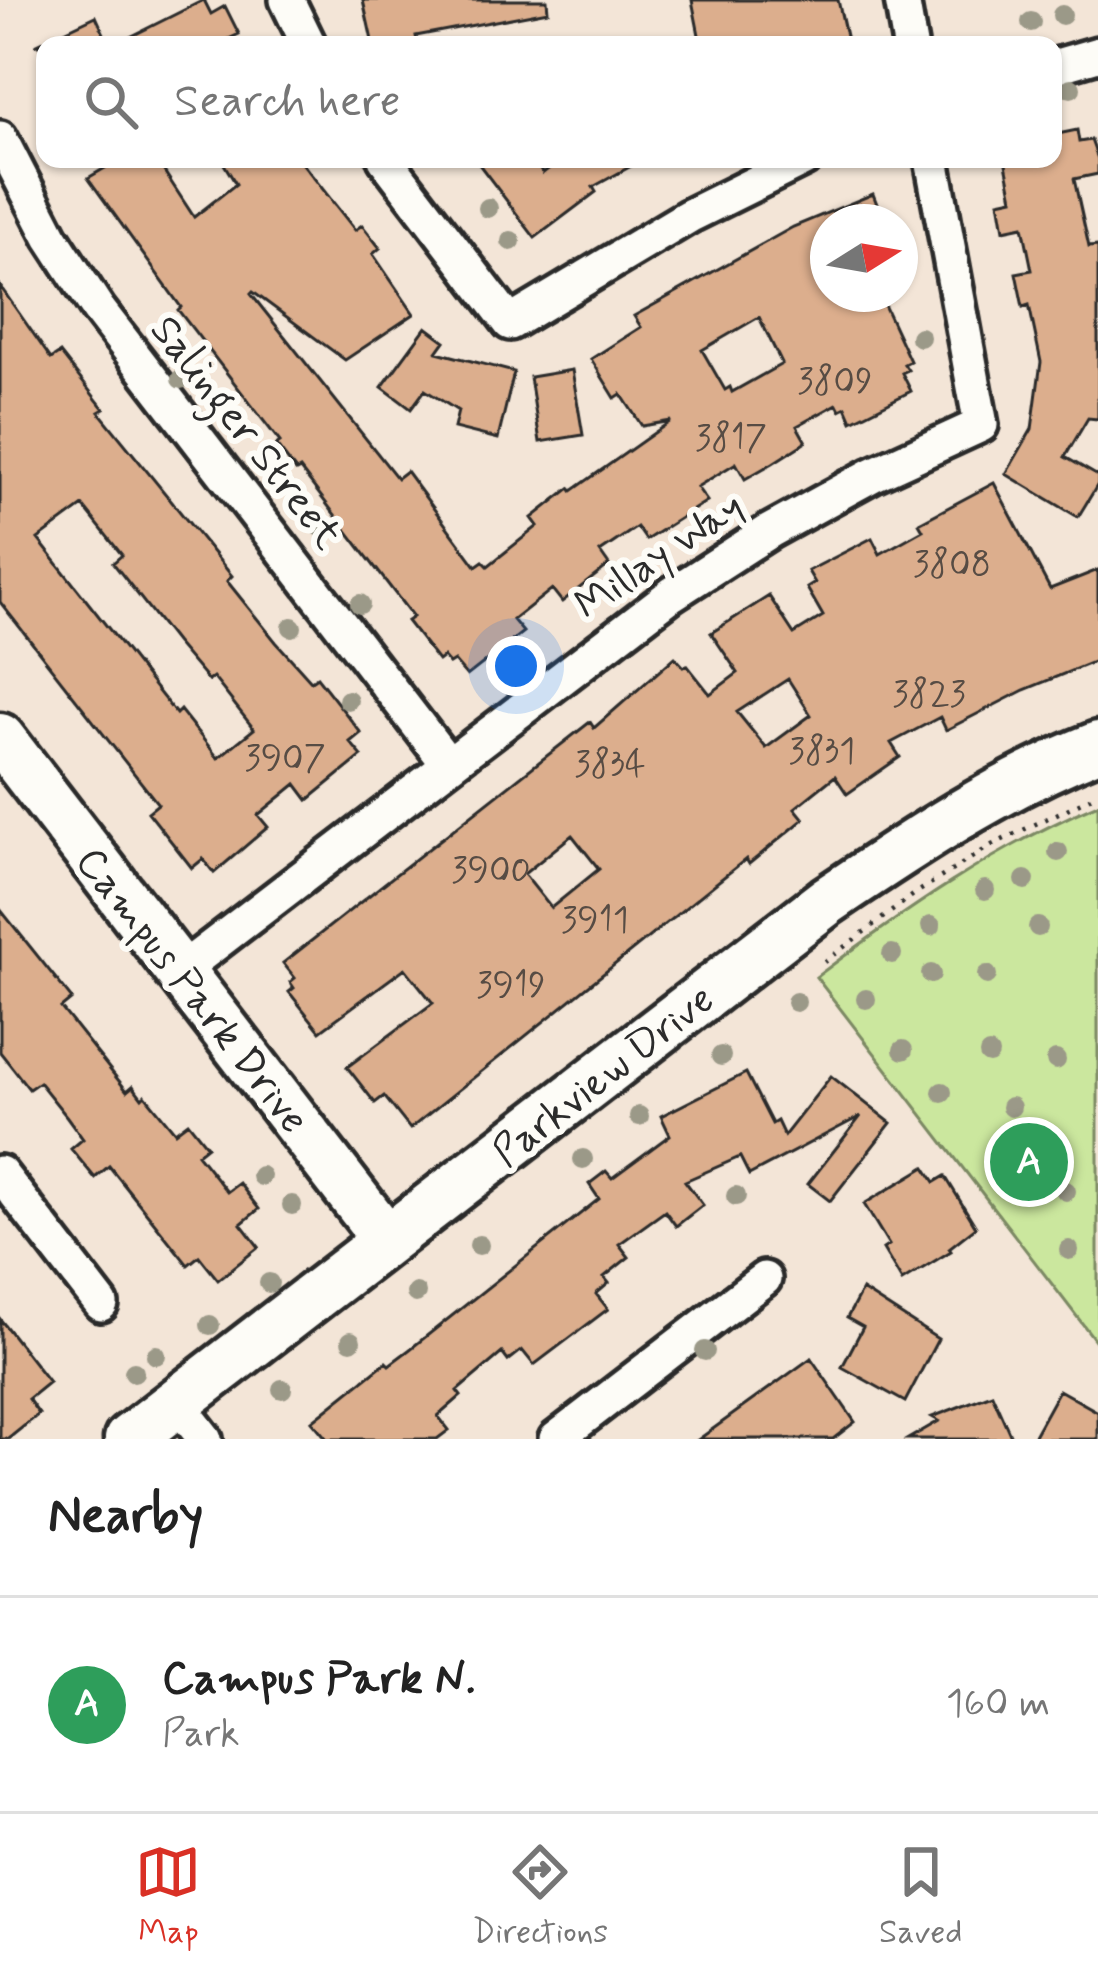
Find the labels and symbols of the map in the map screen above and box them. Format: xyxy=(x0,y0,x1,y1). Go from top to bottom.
north arrow xyxy=(810,204,918,312)
street label: Salinger Street xyxy=(134,305,354,564)
house number: 3809 xyxy=(797,359,873,406)
house number: 3817 xyxy=(695,416,767,463)
street label: Millay Way xyxy=(565,480,755,634)
house number: 3808 xyxy=(913,542,991,589)
your location xyxy=(486,636,546,696)
house number: 3823 xyxy=(892,672,966,719)
house number: 3831 xyxy=(789,729,855,776)
house number: 3907 xyxy=(244,736,326,783)
house number: 3834 xyxy=(574,742,646,789)
street label: Campus Park Drive xyxy=(62,837,321,1146)
house number: 3900 xyxy=(451,848,531,895)
house number: 3911 xyxy=(561,898,629,945)
house number: 3919 xyxy=(476,963,546,1010)
street label: Parkview Drive xyxy=(482,973,726,1181)
pin: A xyxy=(990,1117,1068,1207)

